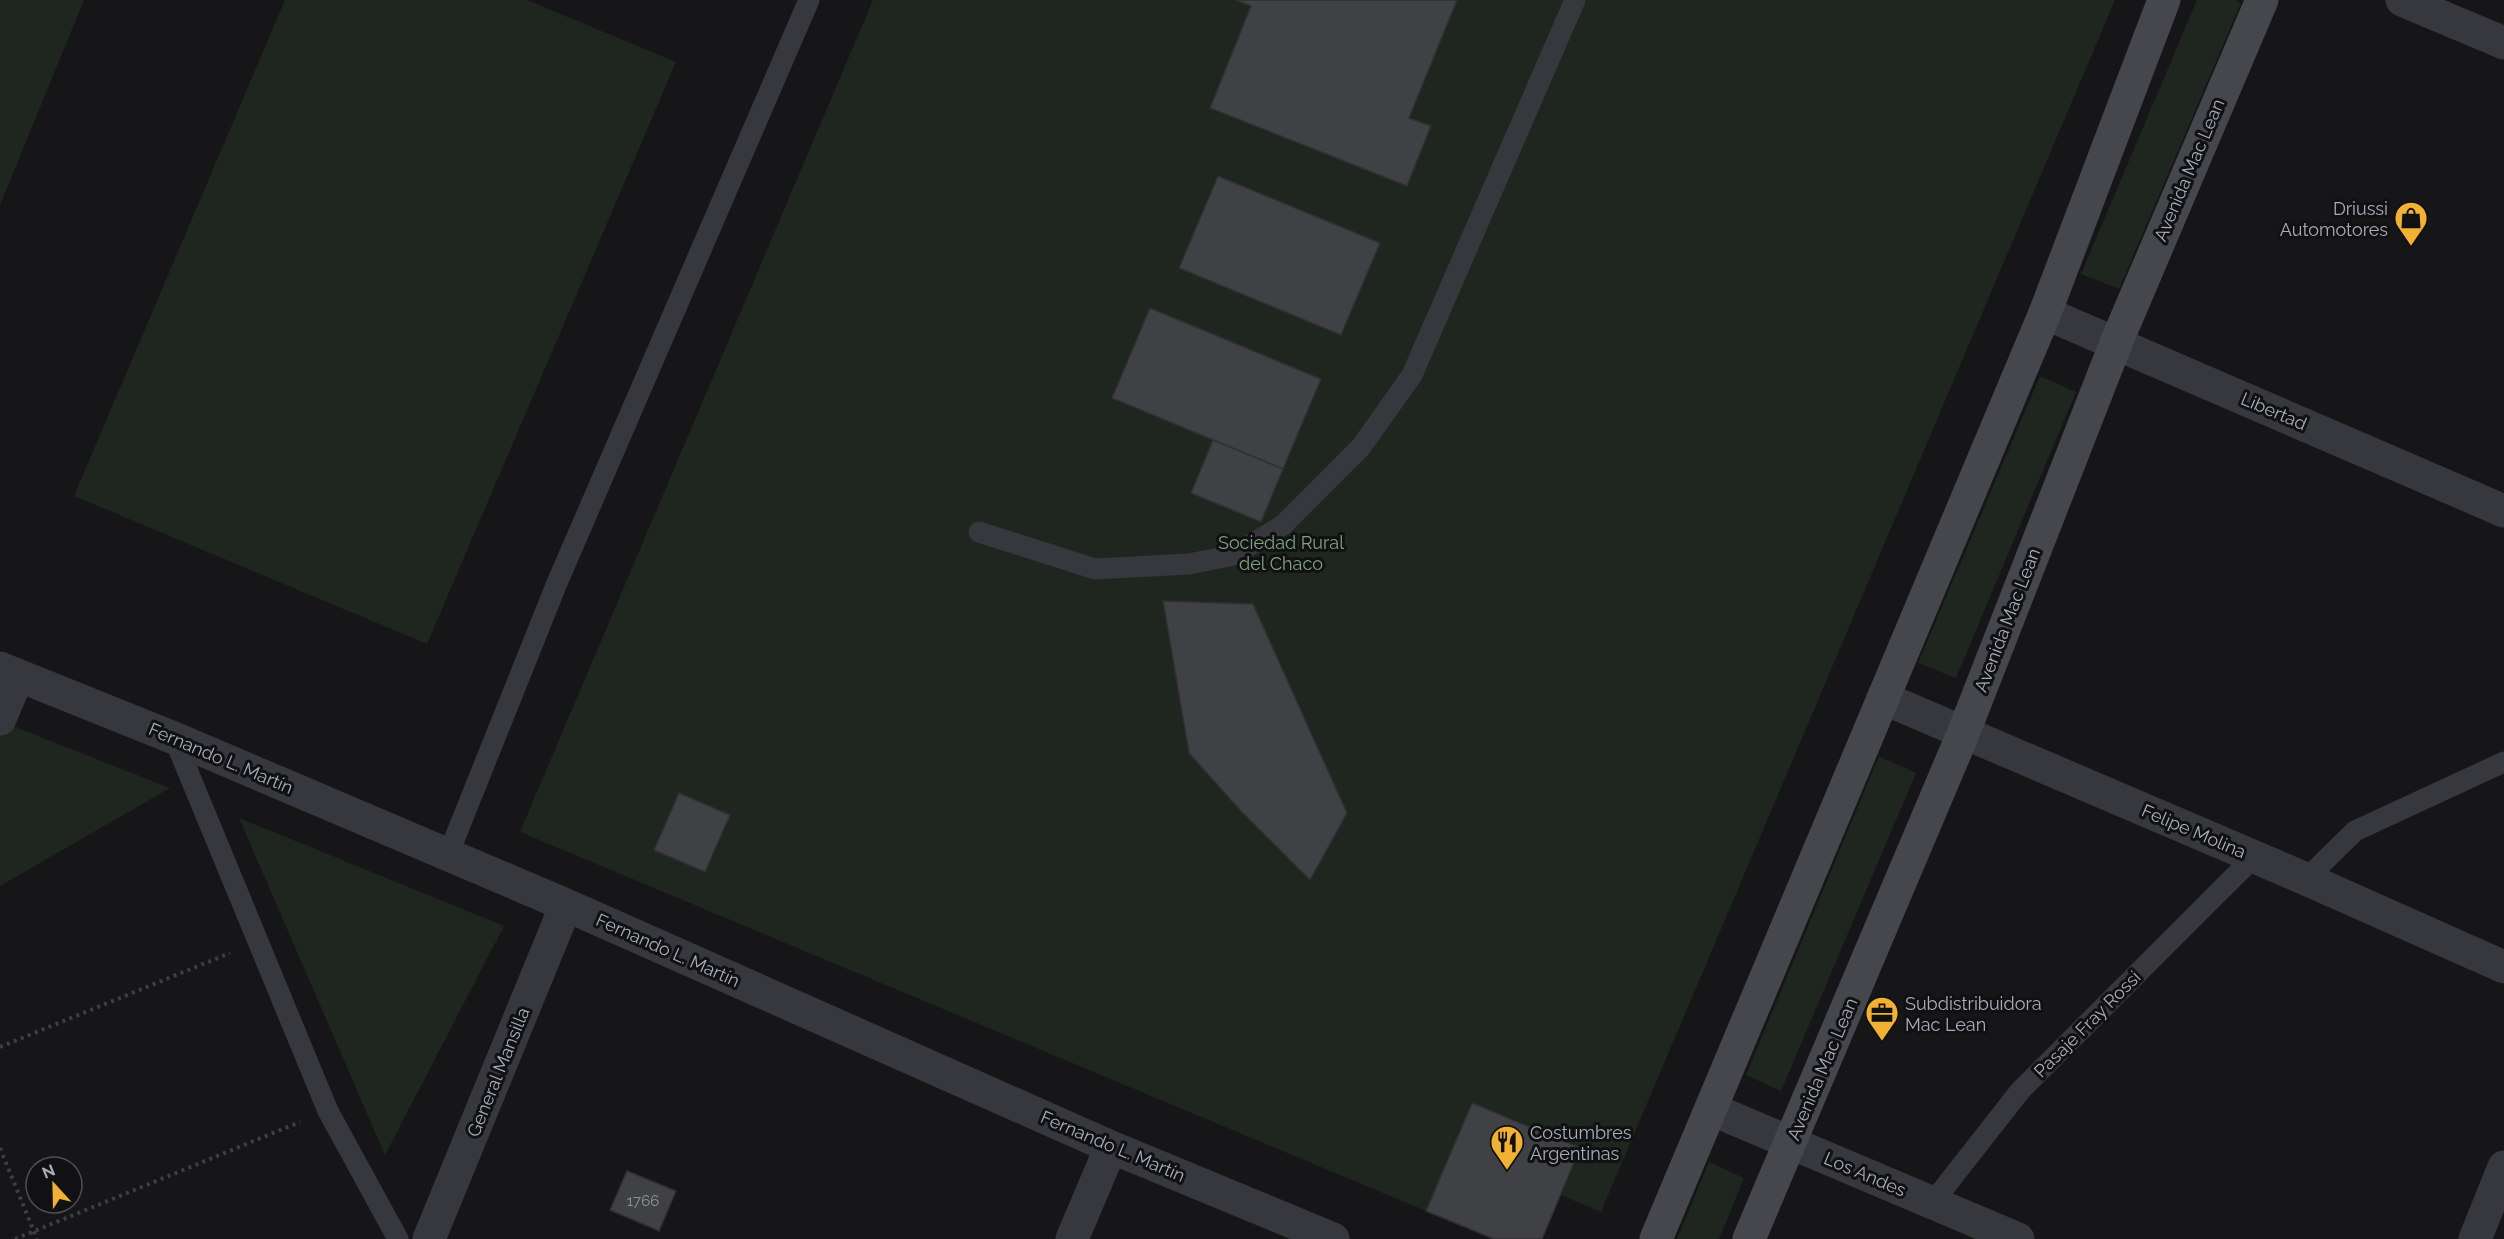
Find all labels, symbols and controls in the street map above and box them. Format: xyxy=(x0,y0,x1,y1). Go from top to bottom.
street label: Avenida Mac Lean xyxy=(2150,96,2228,244)
place label: Driussi Automotores xyxy=(2280,198,2388,240)
shop icon: Driussi Automotores xyxy=(2393,200,2429,247)
street label: Libertad xyxy=(2238,388,2310,434)
park label: Sociedad Rural del Chaco xyxy=(1218,532,1344,574)
street label: Avenida Mac Lean xyxy=(1970,545,2044,695)
street label: Fernando L. Martín xyxy=(146,718,296,798)
street label: Felipe Molina xyxy=(2139,800,2249,862)
street label: Fernando L. Martín xyxy=(593,909,743,991)
street label: Pasaje Fray Rossi xyxy=(2029,966,2145,1082)
place label: Subdistribuidora Mac Lean xyxy=(1905,993,2042,1035)
street label: Avenida Mac Lean xyxy=(1783,995,1861,1143)
office icon: Subdistribuidora Mac Lean xyxy=(1864,995,1900,1042)
street label: General Mansilla xyxy=(462,1004,534,1140)
street label: Fernando L. Martín xyxy=(1038,1106,1188,1186)
place label: Costumbres Argentinas xyxy=(1530,1122,1632,1164)
restaurant icon: Costumbres Argentinas xyxy=(1489,1124,1525,1171)
street label: Los Andes xyxy=(1821,1147,1909,1201)
north arrow xyxy=(24,1155,84,1215)
text: N xyxy=(39,1160,58,1183)
house number: 1766 xyxy=(627,1192,659,1210)

